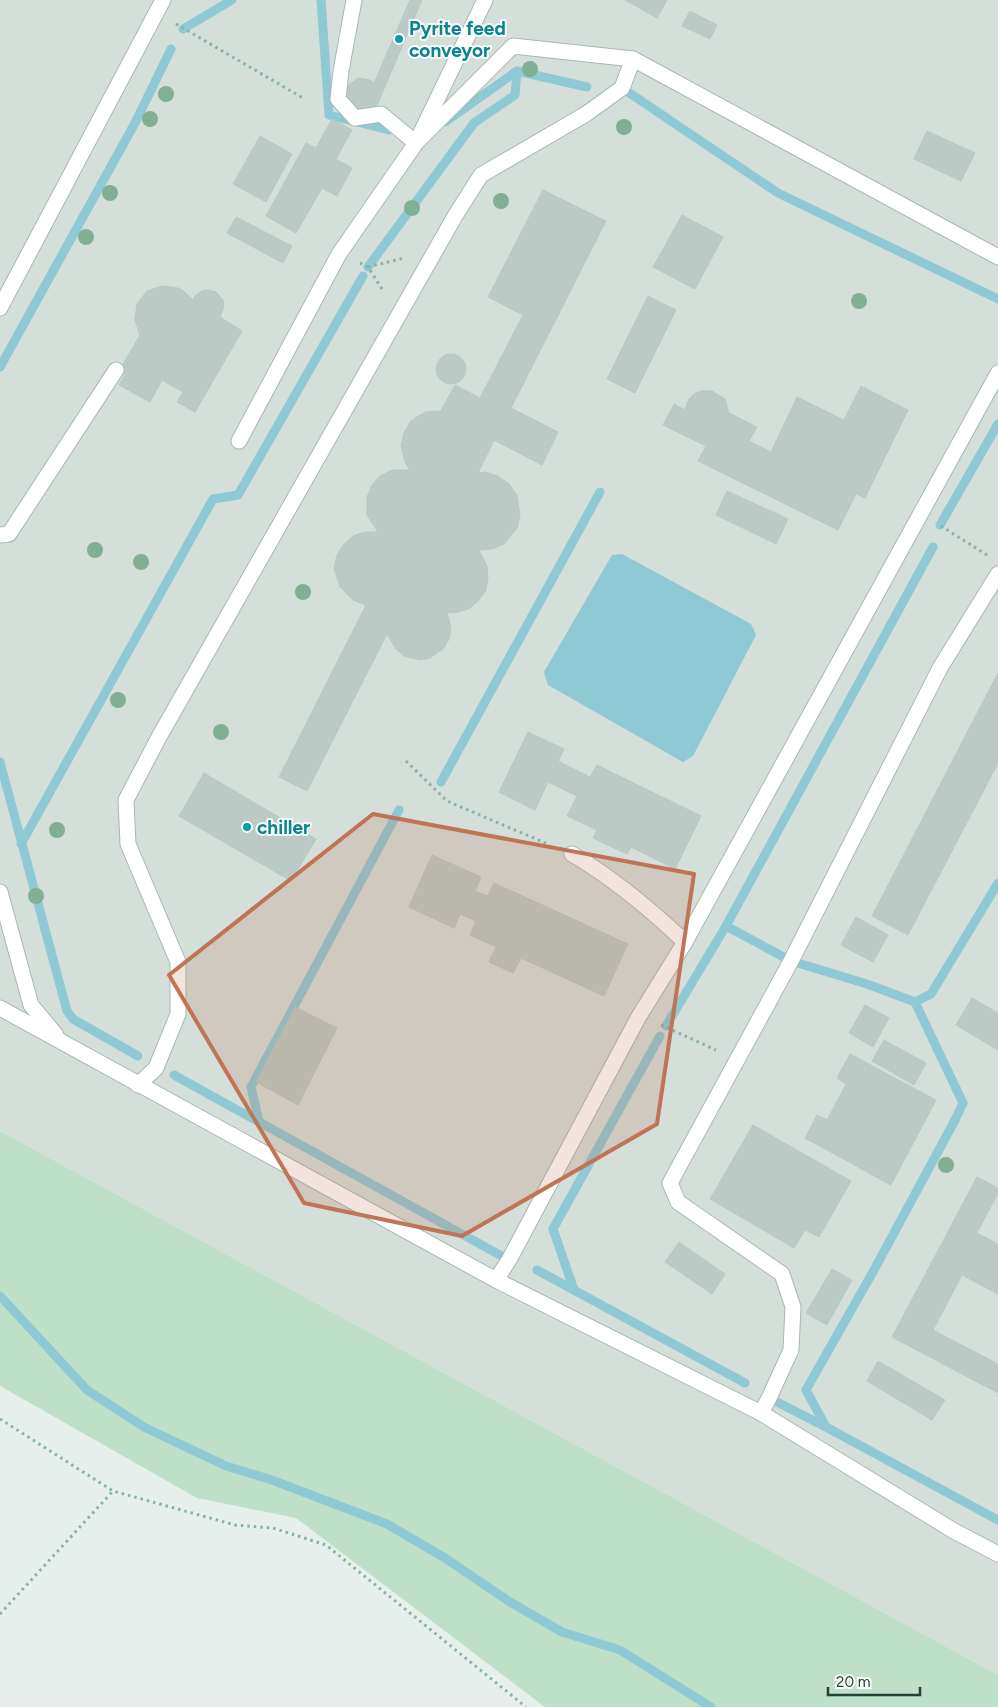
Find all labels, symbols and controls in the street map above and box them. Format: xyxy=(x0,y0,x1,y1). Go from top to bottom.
place label: Pyrite feed conveyor xyxy=(409,17,506,62)
marker: Pyrite feed conveyor xyxy=(393,33,405,45)
place label: chiller xyxy=(257,816,310,839)
marker: chiller xyxy=(241,821,253,833)
scale bar xyxy=(828,1664,920,1696)
text: 20 m xyxy=(836,1673,870,1691)

